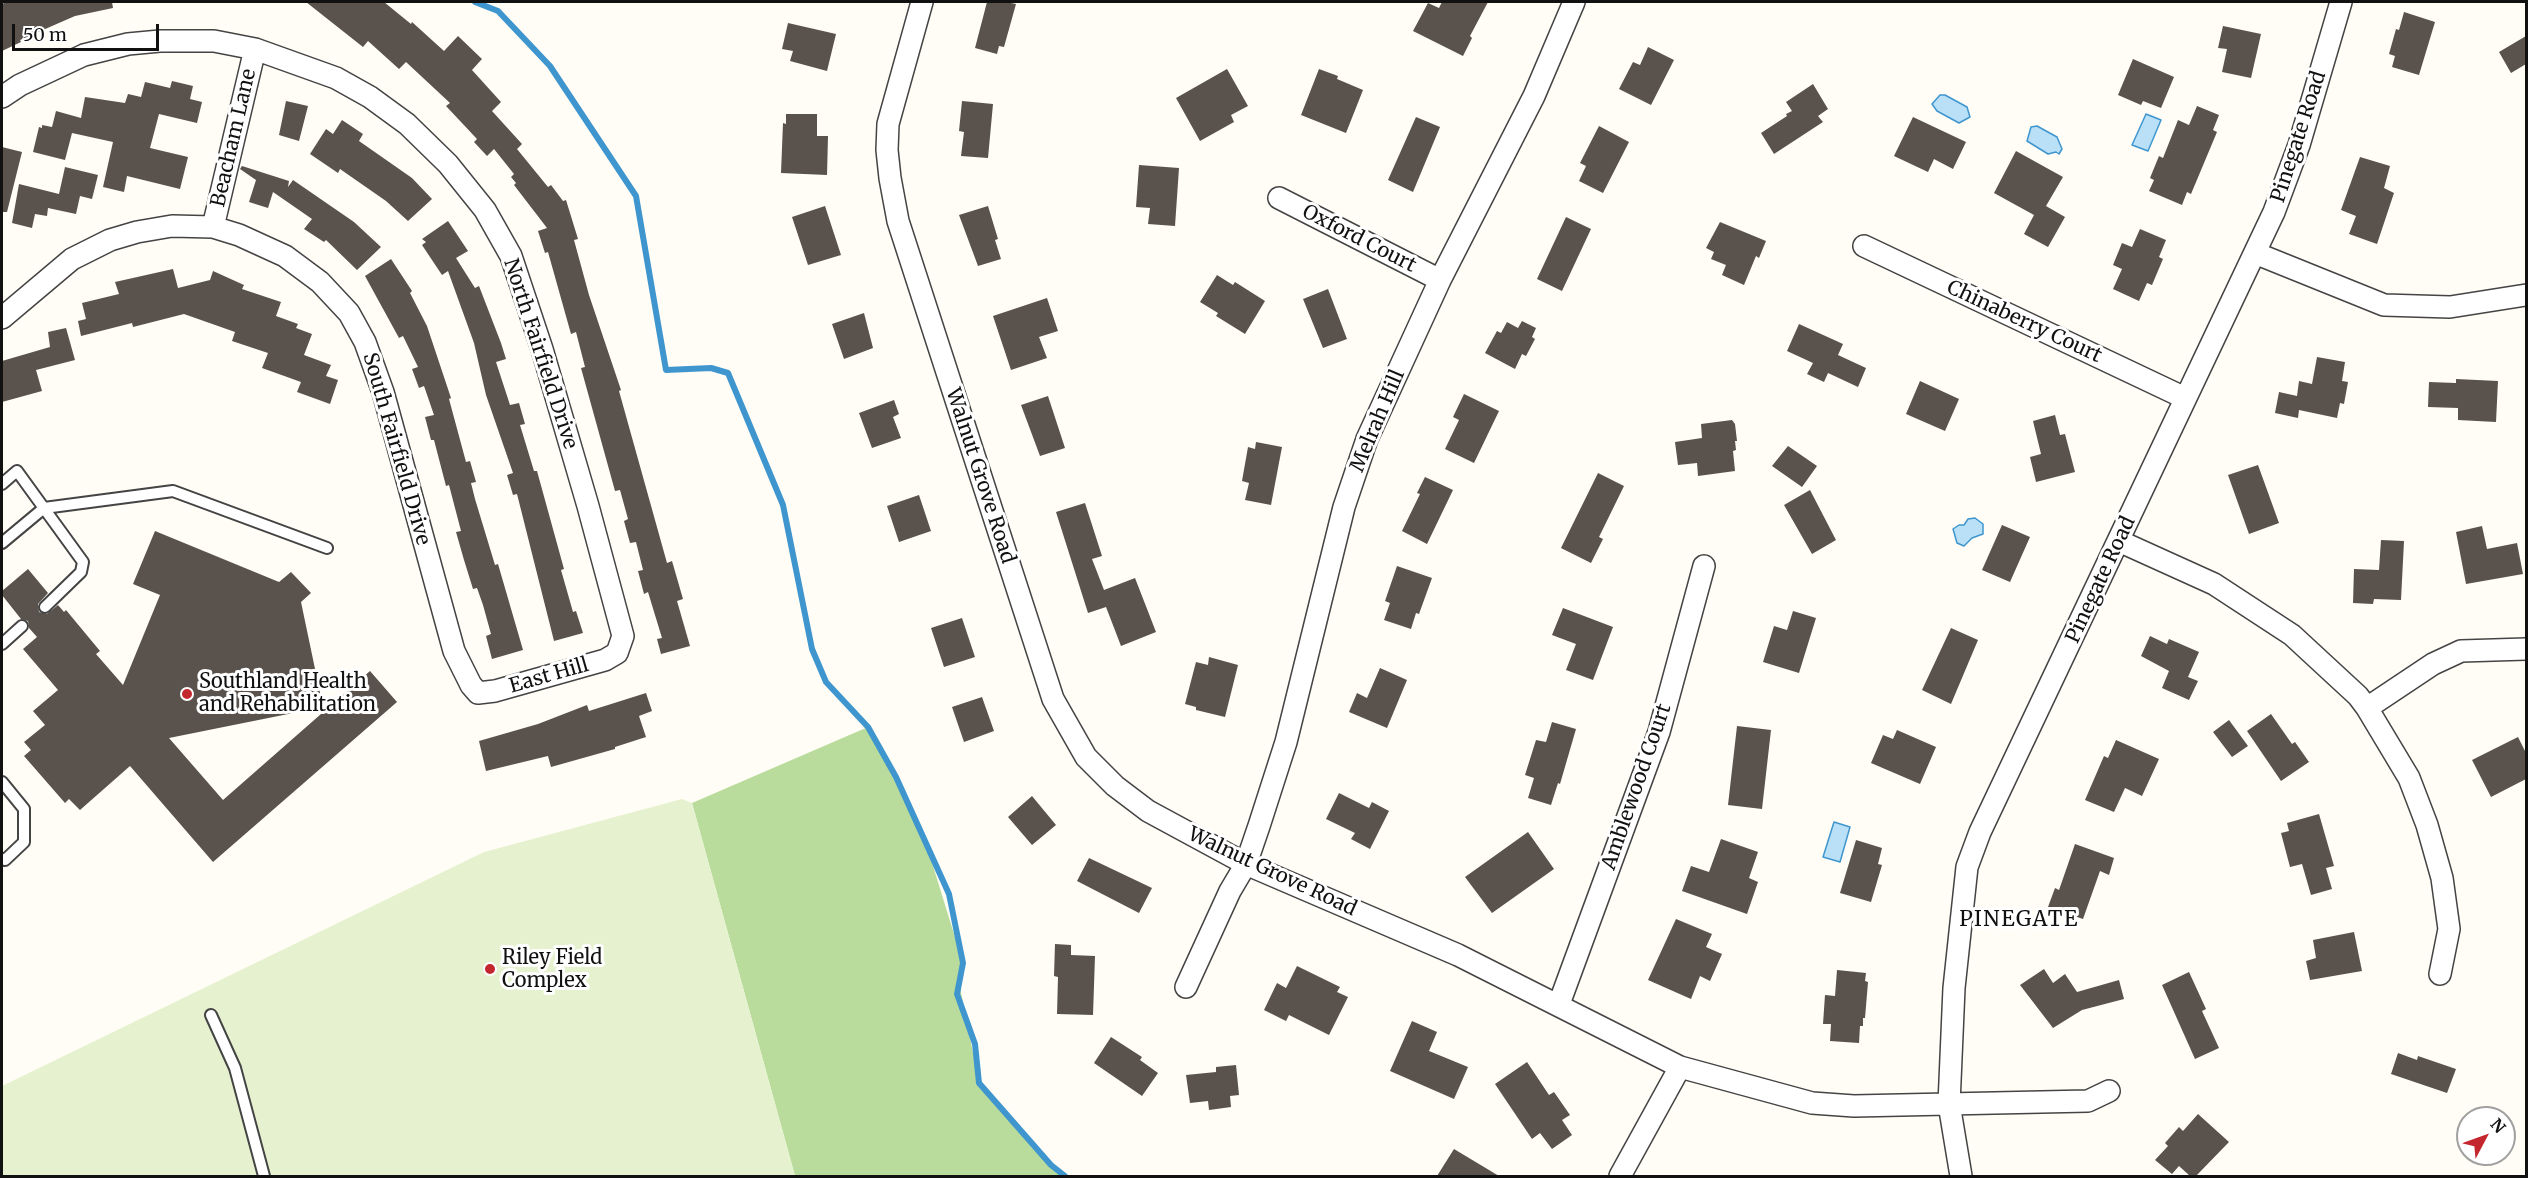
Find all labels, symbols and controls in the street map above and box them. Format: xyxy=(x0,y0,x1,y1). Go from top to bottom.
scale bar xyxy=(15,12,162,50)
text: 50 m xyxy=(23,23,67,46)
street label: Beacham Lane xyxy=(206,67,262,209)
street label: Pinegate Road xyxy=(2266,68,2332,206)
street label: Oxford Court xyxy=(1298,200,1420,278)
street label: North Fairfield Drive xyxy=(498,256,582,452)
street label: Chinaberry Court xyxy=(1943,276,2105,368)
street label: South Fairfield Drive xyxy=(357,350,435,548)
street label: Melrah Hill xyxy=(1346,366,1410,476)
street label: Walnut Grove Road xyxy=(940,385,1020,567)
street label: Pinegate Road xyxy=(2061,513,2141,647)
street label: East Hill xyxy=(507,653,591,699)
place label: Southland Health and Rehabilitation xyxy=(199,670,376,717)
marker: Southland Health and Rehabilitation xyxy=(180,687,194,701)
street label: Amblewood Court xyxy=(1597,701,1677,873)
street label: Walnut Grove Road xyxy=(1184,822,1360,922)
district label: PINEGATE xyxy=(1959,907,2079,933)
place label: Riley Field Complex xyxy=(502,946,602,993)
marker: Riley Field Complex xyxy=(483,962,497,976)
north arrow xyxy=(2456,1106,2516,1166)
text: N xyxy=(2486,1114,2510,1137)

